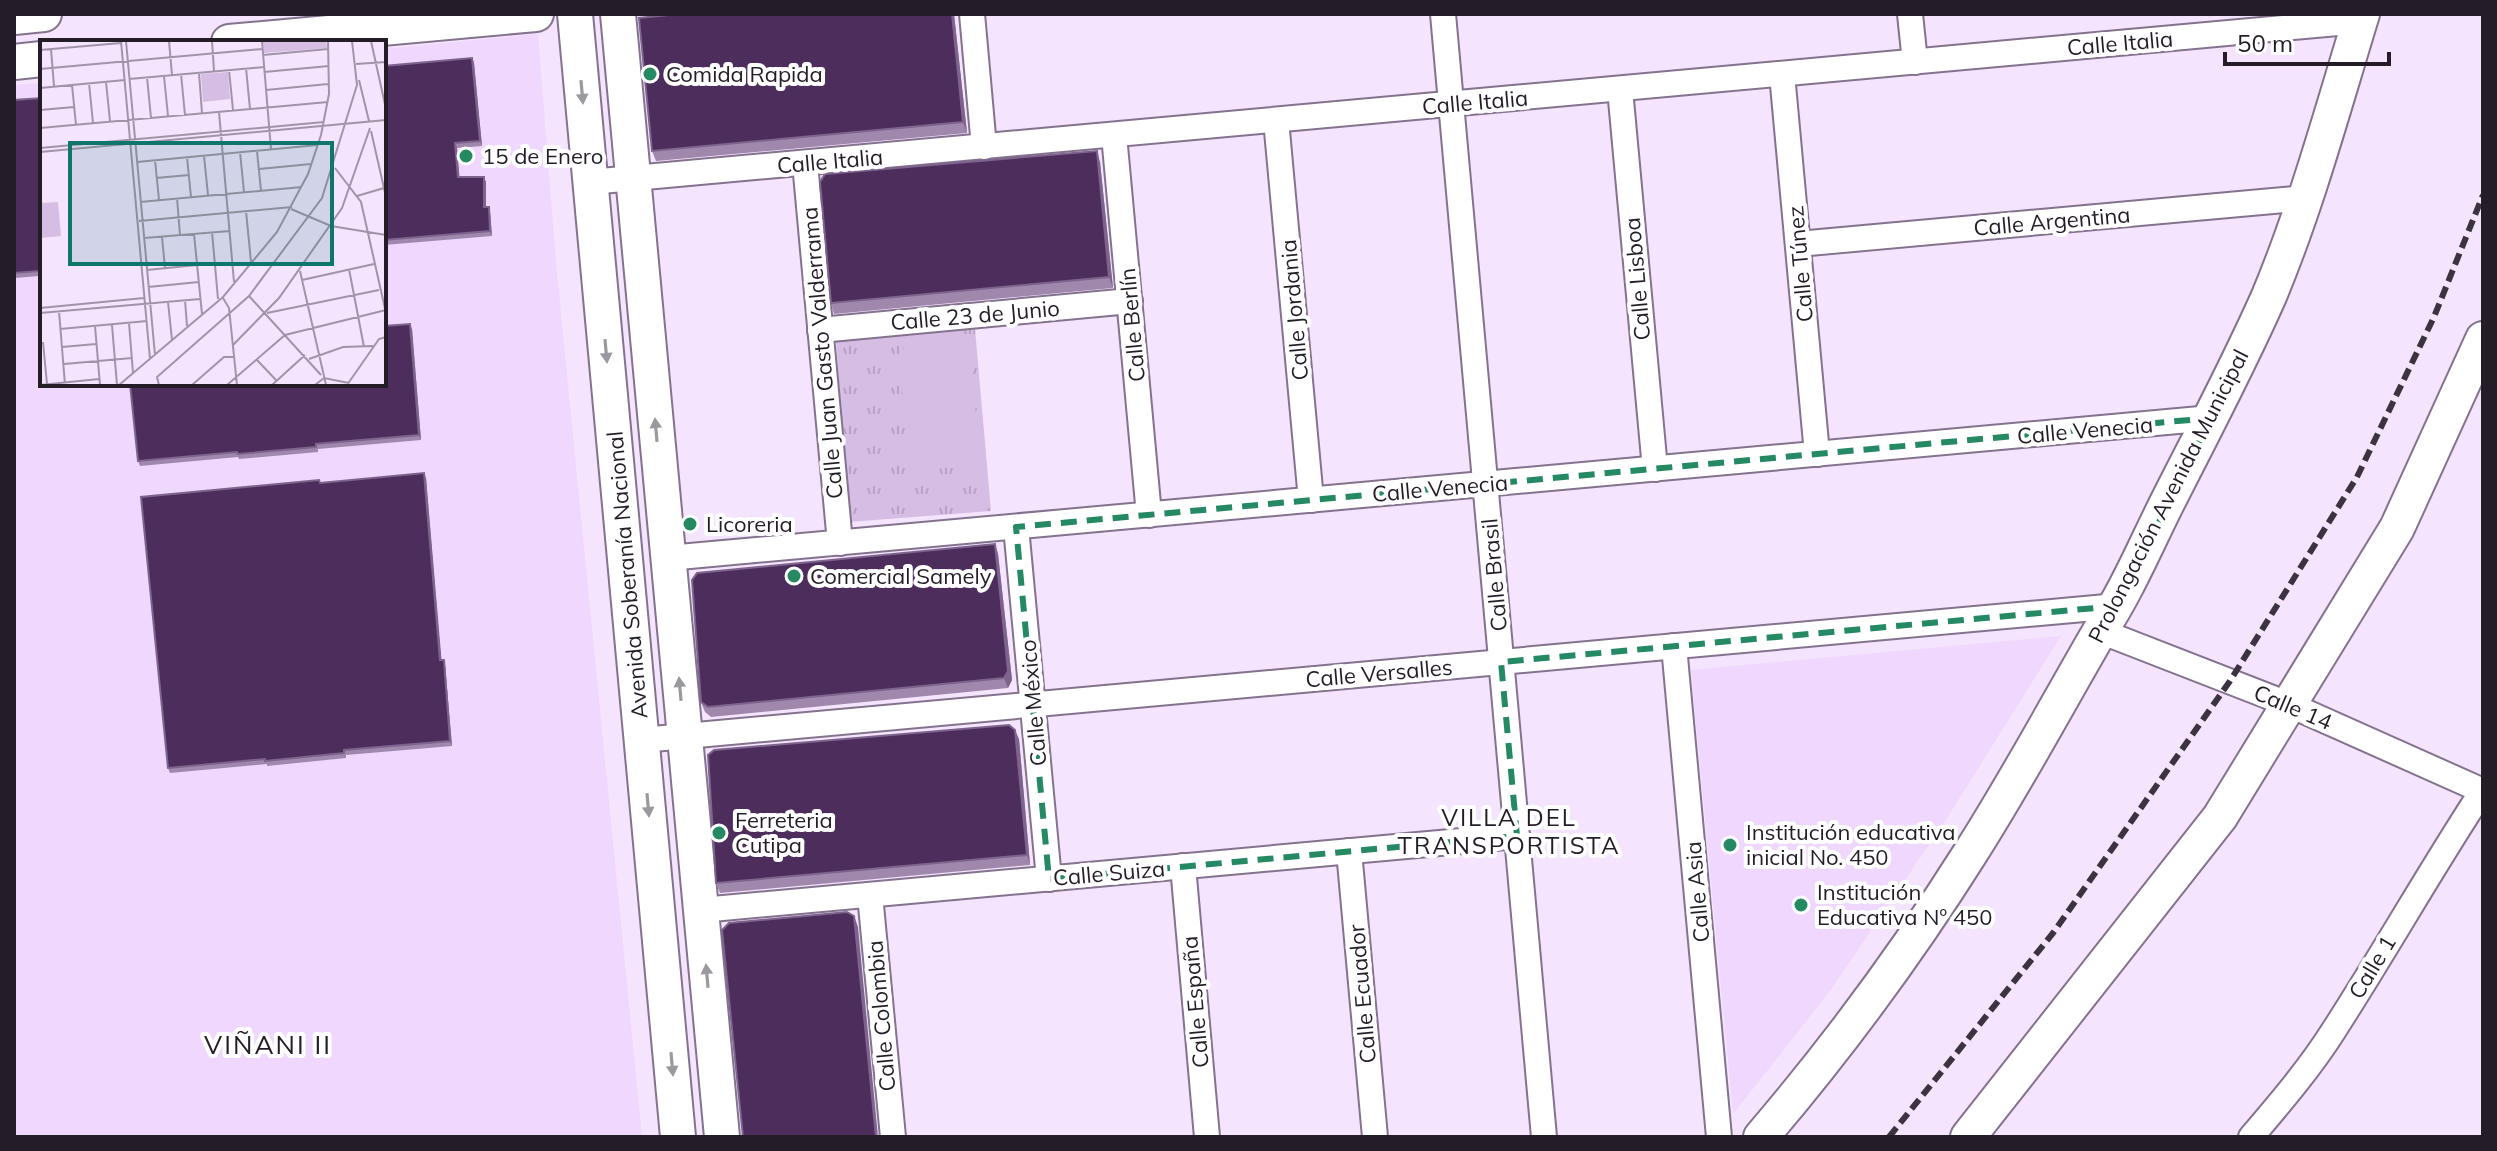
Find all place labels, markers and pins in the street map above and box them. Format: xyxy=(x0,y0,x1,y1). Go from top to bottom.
place label: Comida Rapida xyxy=(666,60,823,88)
marker: Comida Rapida xyxy=(641,65,659,83)
place label: 15 de Enero xyxy=(482,142,603,170)
marker: 15 de Enero xyxy=(457,147,475,165)
place label: Licoreria xyxy=(706,510,793,538)
marker: Licoreria xyxy=(681,515,699,533)
place label: Comercial Samely xyxy=(810,562,992,590)
marker: Comercial Samely xyxy=(785,567,803,585)
place label: Ferreteria Cutipa xyxy=(735,806,833,859)
place label: Institución educativa inicial No. 450 xyxy=(1746,818,1956,871)
marker: Ferreteria Cutipa xyxy=(710,824,728,842)
marker: Institución educativa inicial No. 450 xyxy=(1721,836,1739,854)
place label: Institución Educativa Nº 450 xyxy=(1817,878,1992,931)
marker: Institución Educativa Nº 450 xyxy=(1792,896,1810,914)

